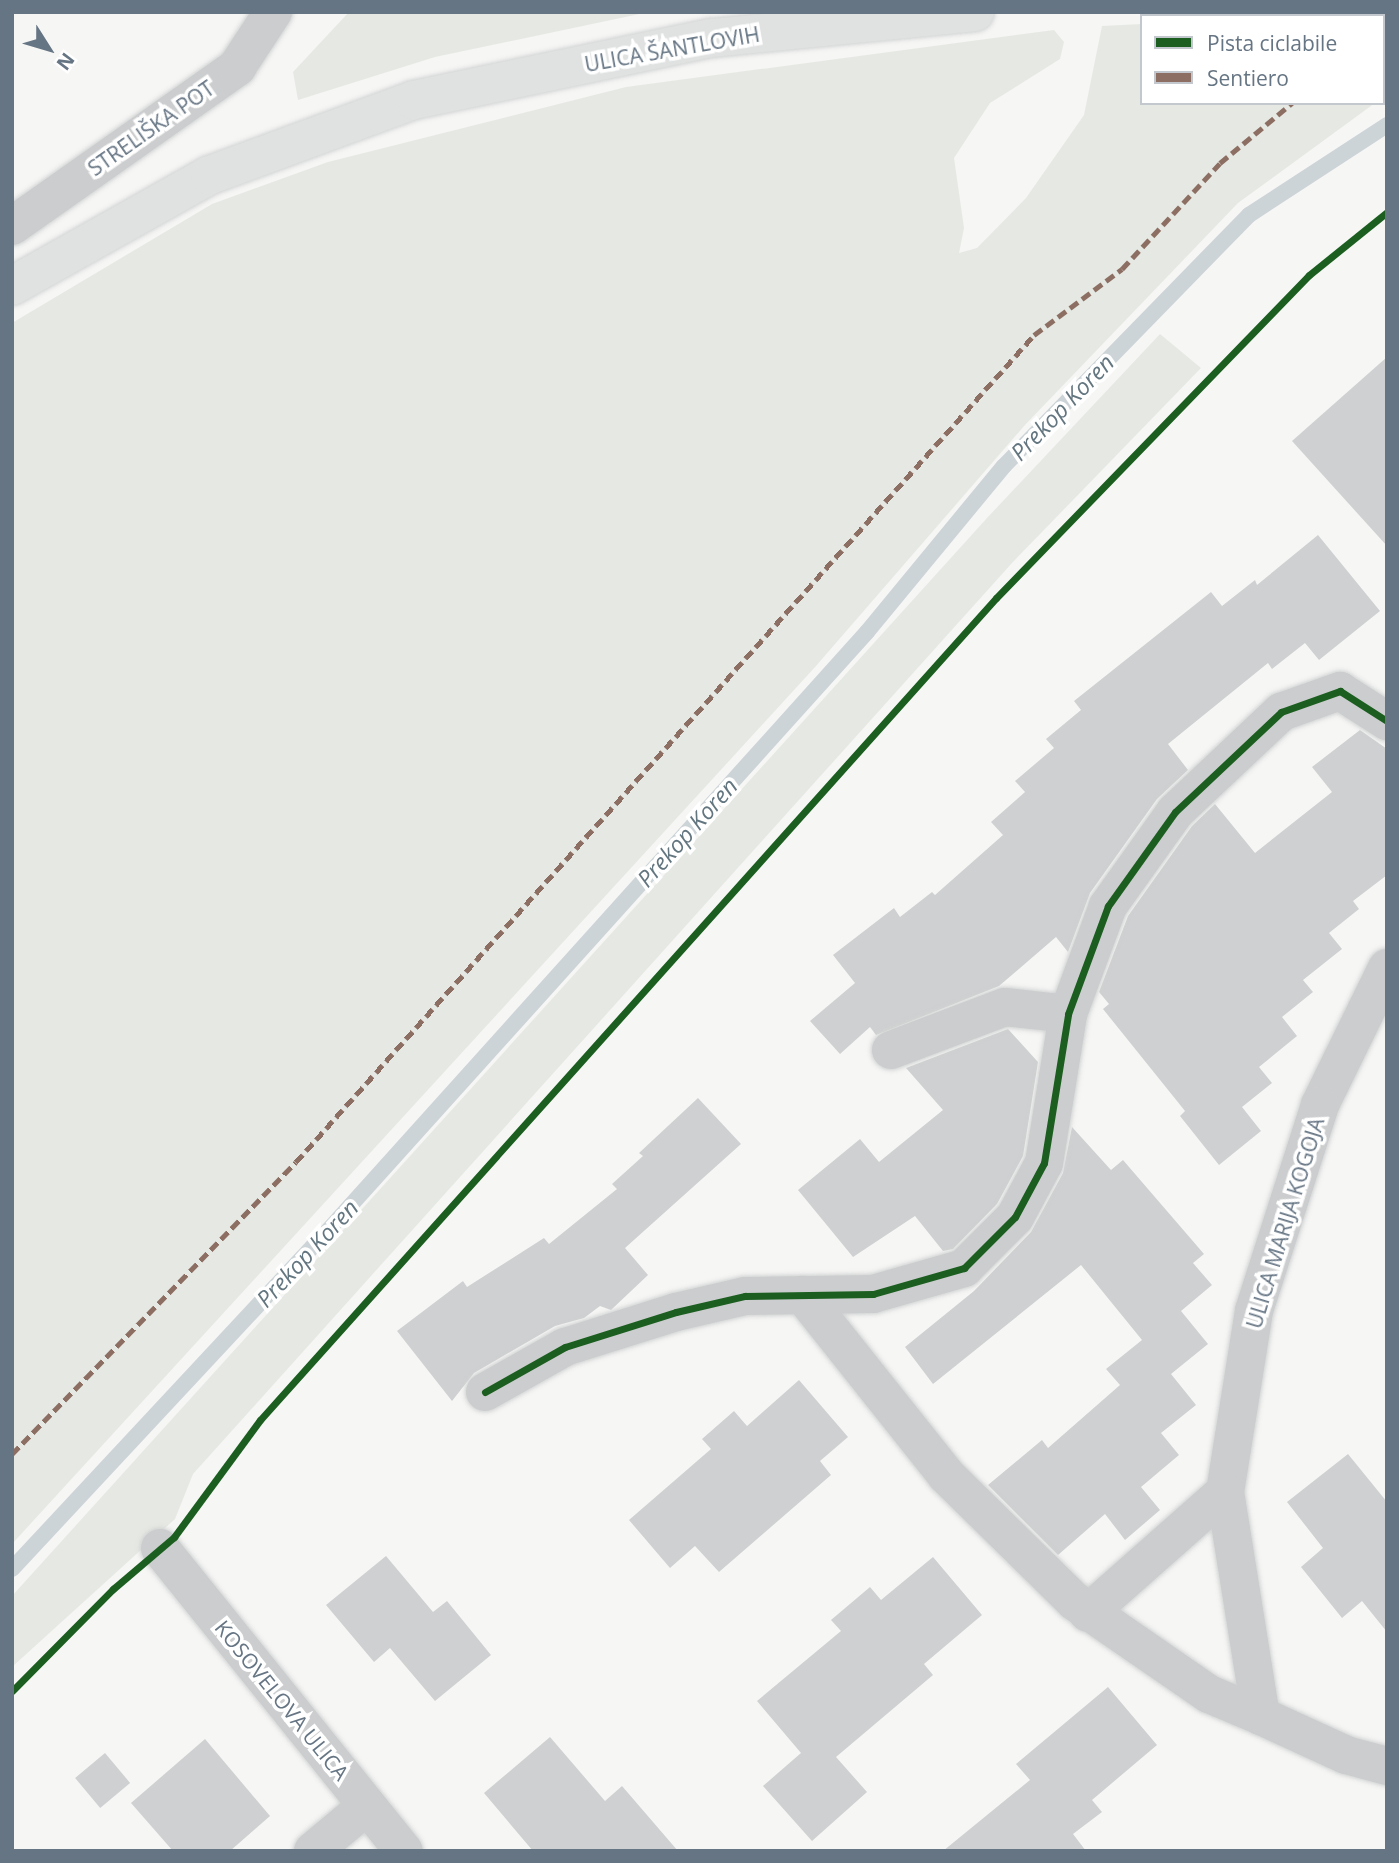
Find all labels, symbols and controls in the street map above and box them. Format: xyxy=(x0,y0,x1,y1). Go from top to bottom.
north arrow xyxy=(14,14,84,84)
legend xyxy=(1140,14,1385,105)
street label: ULICA ŠANTLOVIH xyxy=(582,21,762,77)
text: Pista ciclabile xyxy=(1207,29,1337,57)
text: N xyxy=(51,48,81,76)
text: Sentiero xyxy=(1207,64,1289,92)
street label: STRELIŠKA POT xyxy=(83,75,219,181)
water label: Prekop Koren xyxy=(1005,348,1119,466)
water label: Prekop Koren xyxy=(631,772,743,892)
street label: ULICA MARIJA KOGOJA xyxy=(1241,1115,1329,1331)
water label: Prekop Koren xyxy=(250,1194,364,1312)
street label: KOSOVELOVA ULICA xyxy=(210,1615,354,1785)

